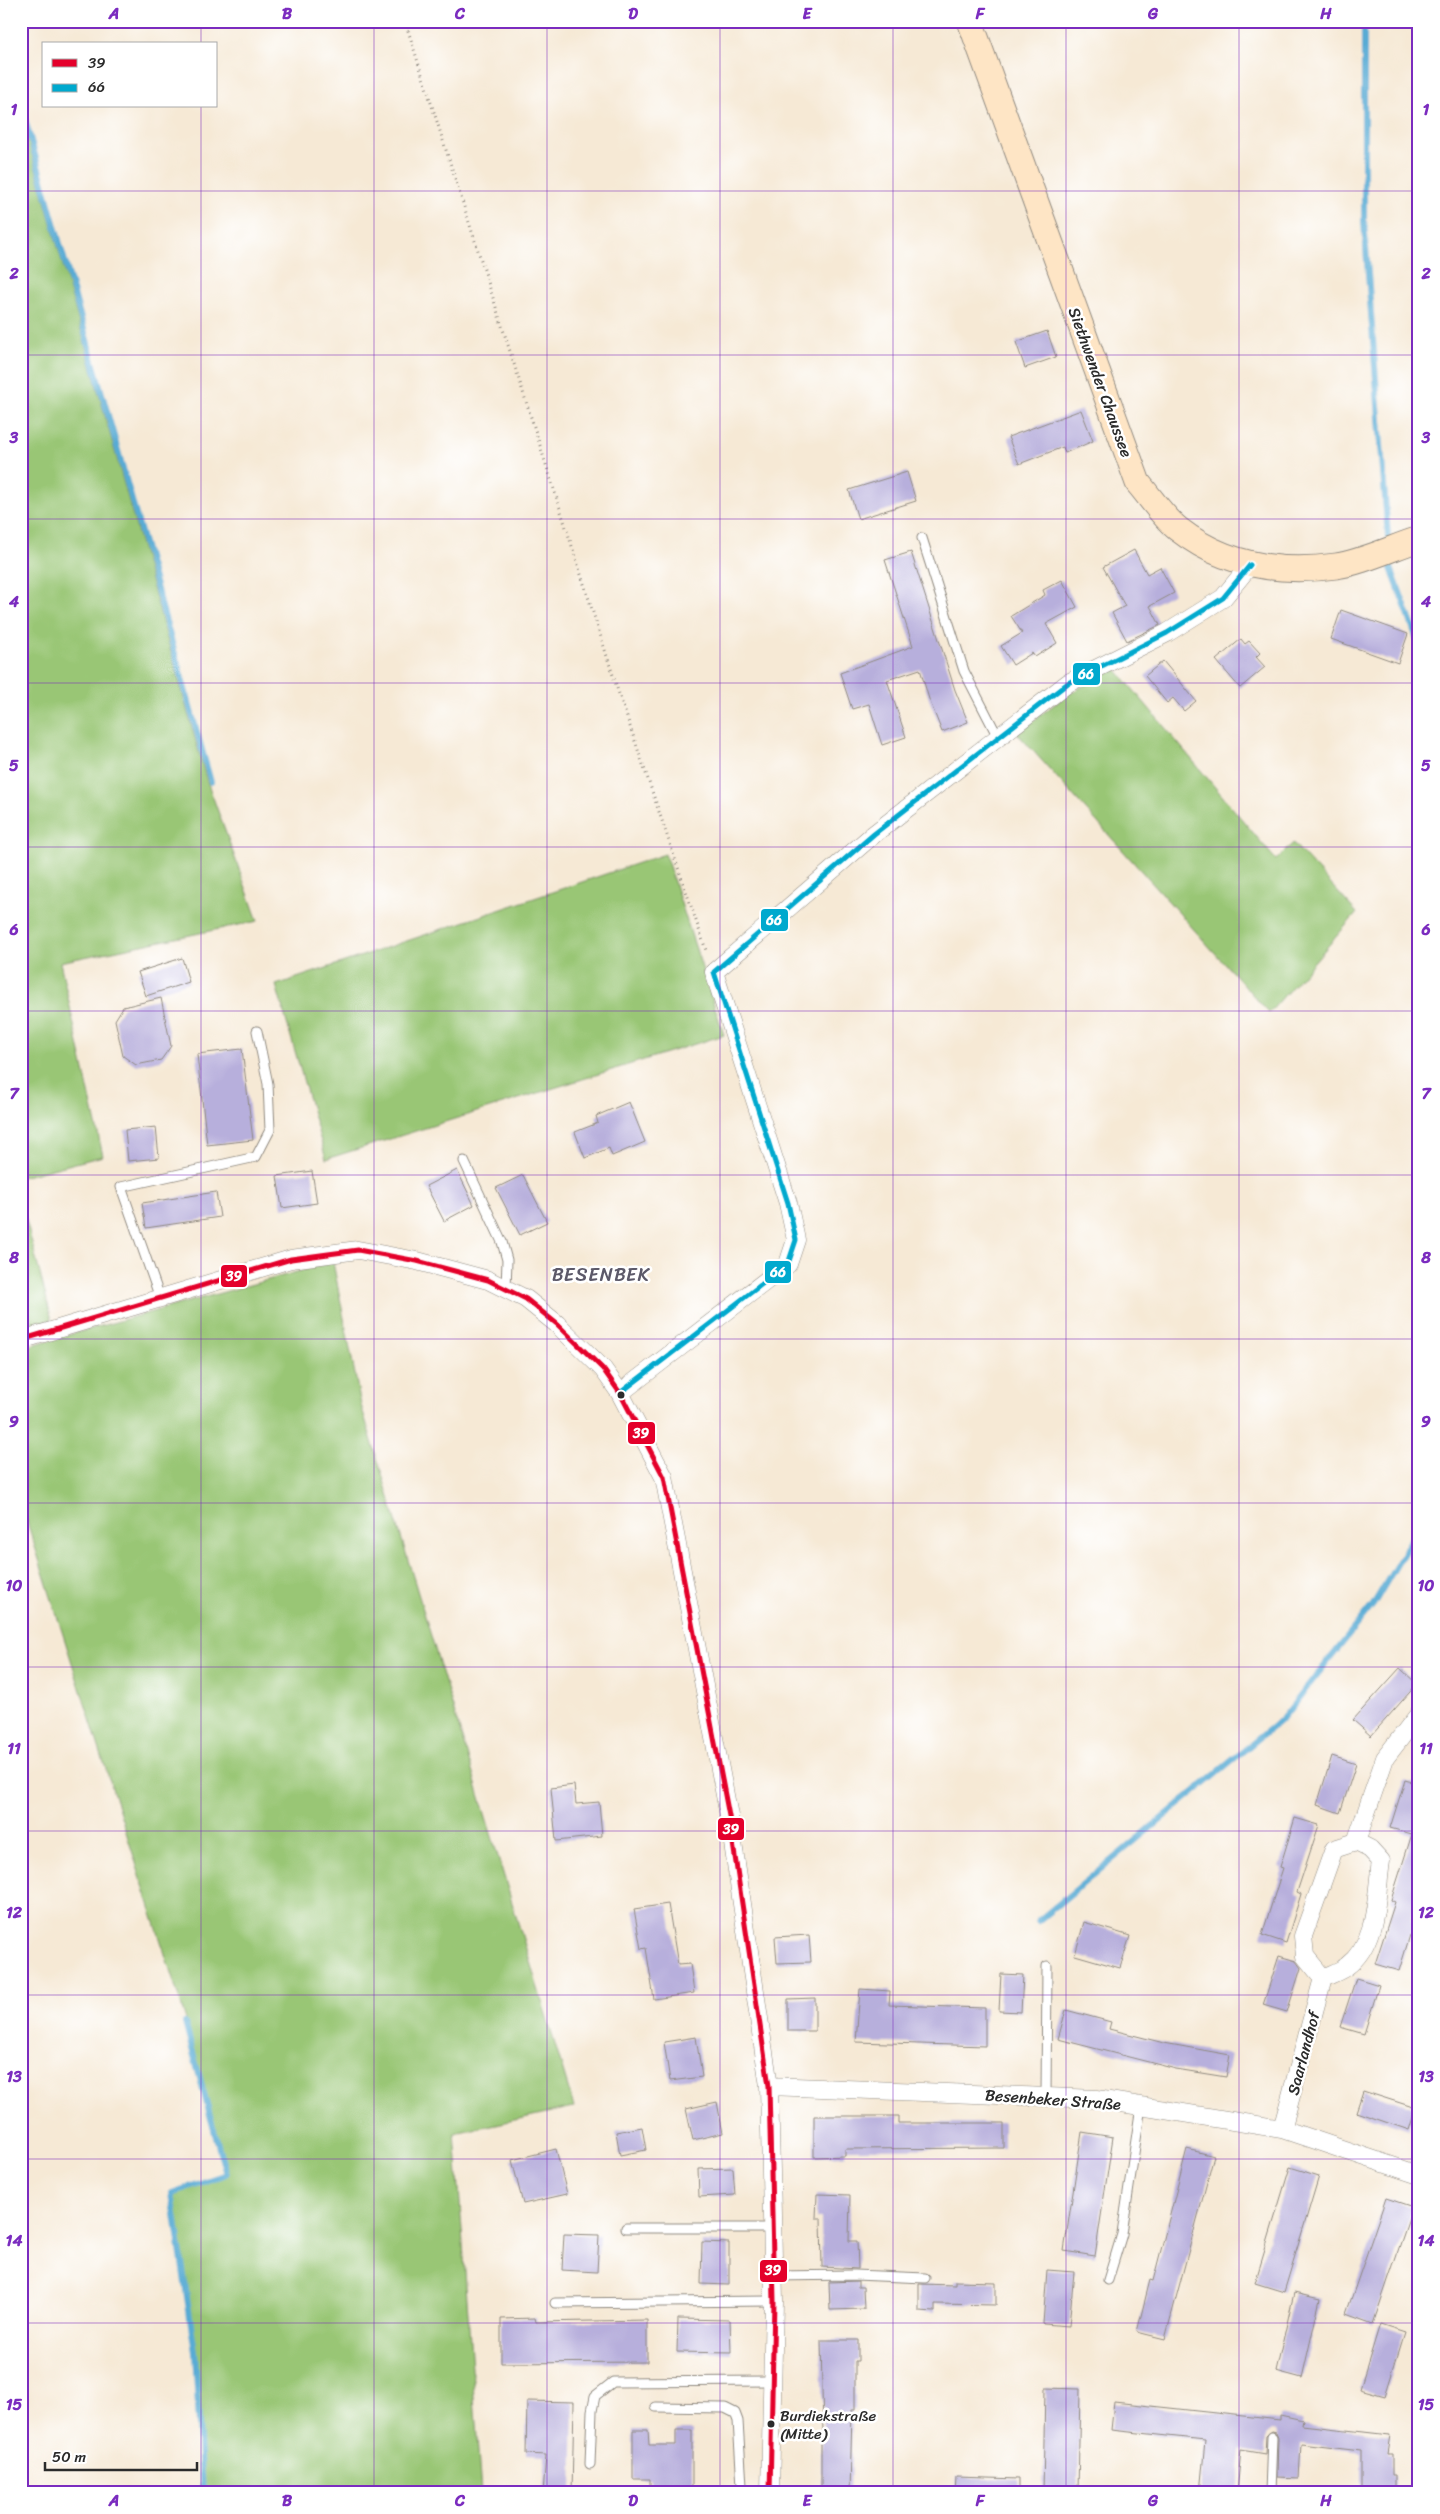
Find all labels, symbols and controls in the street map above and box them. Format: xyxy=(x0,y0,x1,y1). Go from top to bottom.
text: A xyxy=(108,0,119,28)
text: B xyxy=(282,0,293,28)
text: C xyxy=(454,0,466,28)
text: D xyxy=(628,0,638,28)
text: E xyxy=(803,0,813,28)
text: F xyxy=(975,0,986,28)
text: G xyxy=(1147,0,1159,28)
text: H xyxy=(1319,0,1332,28)
legend xyxy=(42,42,218,108)
text: 39 xyxy=(88,50,105,76)
text: 66 xyxy=(88,74,105,100)
text: 1 xyxy=(11,95,18,124)
text: 1 xyxy=(1423,95,1430,124)
text: 2 xyxy=(8,259,19,288)
text: 2 xyxy=(1420,259,1431,288)
street label: Siethwender Chaussee xyxy=(1060,303,1141,461)
text: 3 xyxy=(9,423,19,452)
text: 3 xyxy=(1421,423,1431,452)
text: 4 xyxy=(8,587,19,616)
text: 4 xyxy=(1420,587,1431,616)
line badge: 66 xyxy=(1072,662,1101,686)
text: 66 xyxy=(1077,662,1094,687)
text: 5 xyxy=(9,751,19,780)
text: 5 xyxy=(1421,751,1431,780)
line badge: 66 xyxy=(760,908,789,932)
text: 66 xyxy=(765,908,782,933)
text: 6 xyxy=(8,915,19,944)
text: 6 xyxy=(1420,915,1431,944)
text: 7 xyxy=(9,1079,20,1108)
text: 7 xyxy=(1421,1079,1432,1108)
text: 8 xyxy=(8,1243,19,1272)
text: 8 xyxy=(1420,1243,1431,1272)
district label: BESENBEK xyxy=(552,1258,651,1291)
line badge: 66 xyxy=(764,1260,792,1284)
text: 66 xyxy=(769,1260,786,1285)
line badge: 39 xyxy=(220,1264,248,1288)
text: 39 xyxy=(225,1264,243,1289)
unlabelled marker xyxy=(616,1390,626,1400)
text: 9 xyxy=(9,1407,19,1436)
text: 9 xyxy=(1421,1407,1431,1436)
line badge: 39 xyxy=(627,1421,656,1445)
text: 39 xyxy=(632,1421,650,1446)
text: 10 xyxy=(6,1571,22,1600)
text: 10 xyxy=(1418,1571,1434,1600)
text: 11 xyxy=(7,1734,21,1763)
text: 11 xyxy=(1419,1734,1433,1763)
line badge: 39 xyxy=(717,1817,745,1841)
text: 39 xyxy=(722,1817,740,1842)
text: 12 xyxy=(6,1898,23,1927)
text: 12 xyxy=(1418,1898,1435,1927)
street label: Saarlandhof xyxy=(1278,2006,1329,2098)
text: 13 xyxy=(6,2062,22,2091)
text: 13 xyxy=(1418,2062,1434,2091)
street label: Besenbeker Straße xyxy=(984,2080,1122,2119)
text: 14 xyxy=(6,2226,22,2255)
text: 14 xyxy=(1418,2226,1434,2255)
text: 39 xyxy=(764,2258,782,2283)
line badge: 39 xyxy=(759,2259,788,2283)
text: 15 xyxy=(6,2390,23,2419)
text: 15 xyxy=(1418,2390,1435,2419)
place label: Burdiekstraße (Mitte) xyxy=(780,2403,876,2447)
marker: Burdiekstraße (Mitte) xyxy=(766,2419,776,2429)
scale bar xyxy=(45,2439,198,2471)
text: 50 m xyxy=(52,2444,87,2470)
text: A xyxy=(108,2486,119,2514)
text: B xyxy=(282,2486,293,2514)
text: C xyxy=(454,2486,466,2514)
text: D xyxy=(628,2486,638,2514)
text: E xyxy=(803,2486,813,2514)
text: F xyxy=(975,2486,986,2514)
text: G xyxy=(1147,2486,1159,2514)
text: H xyxy=(1319,2486,1332,2514)

